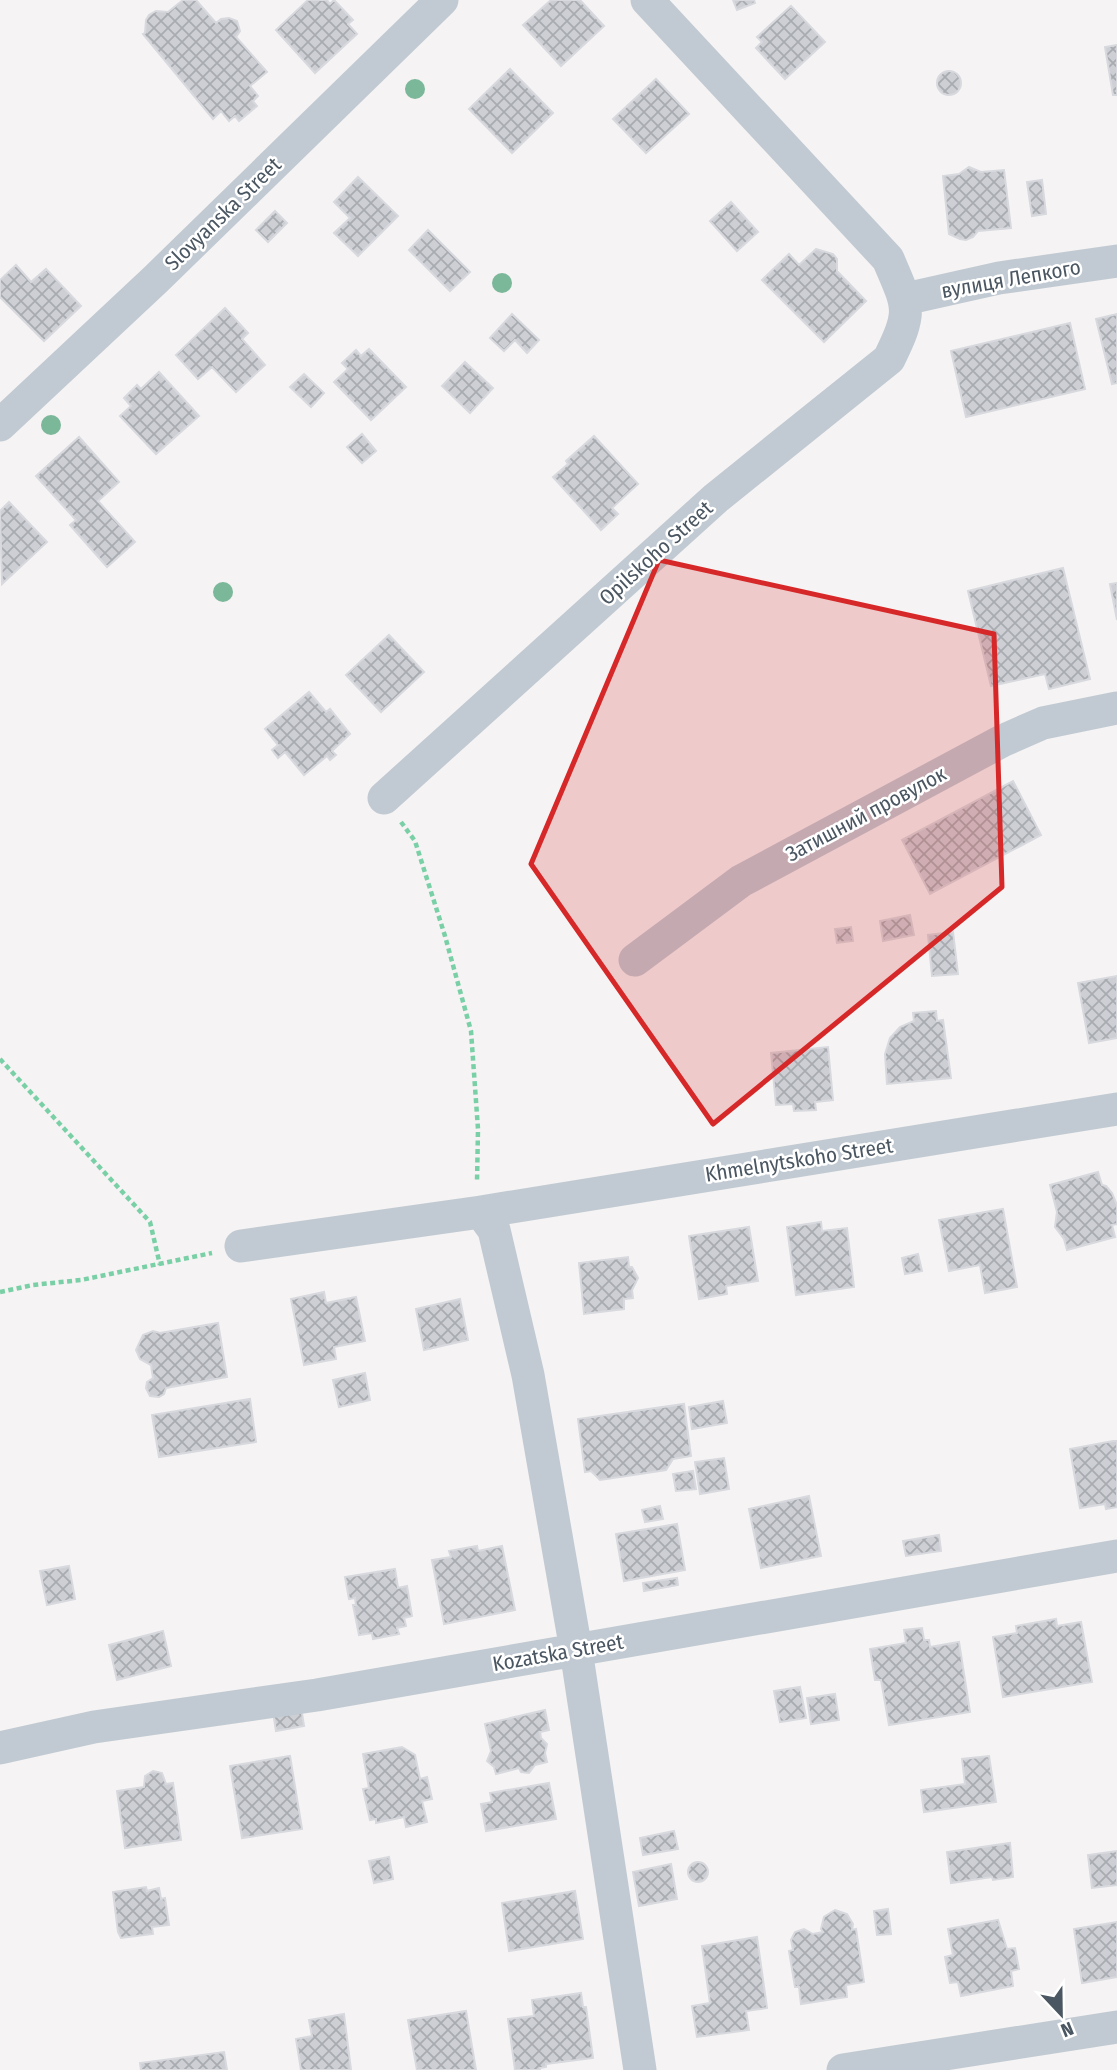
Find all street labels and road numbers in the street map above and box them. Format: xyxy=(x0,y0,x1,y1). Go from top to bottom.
street label: Slovyanska Street xyxy=(159,152,287,276)
street label: вулиця Лепкого xyxy=(939,254,1083,304)
street label: Opilskoho Street xyxy=(594,495,718,611)
street label: Затишний провулок xyxy=(781,761,951,867)
street label: Khmelnytskoho Street xyxy=(703,1132,895,1188)
street label: Kozatska Street xyxy=(491,1629,625,1677)

